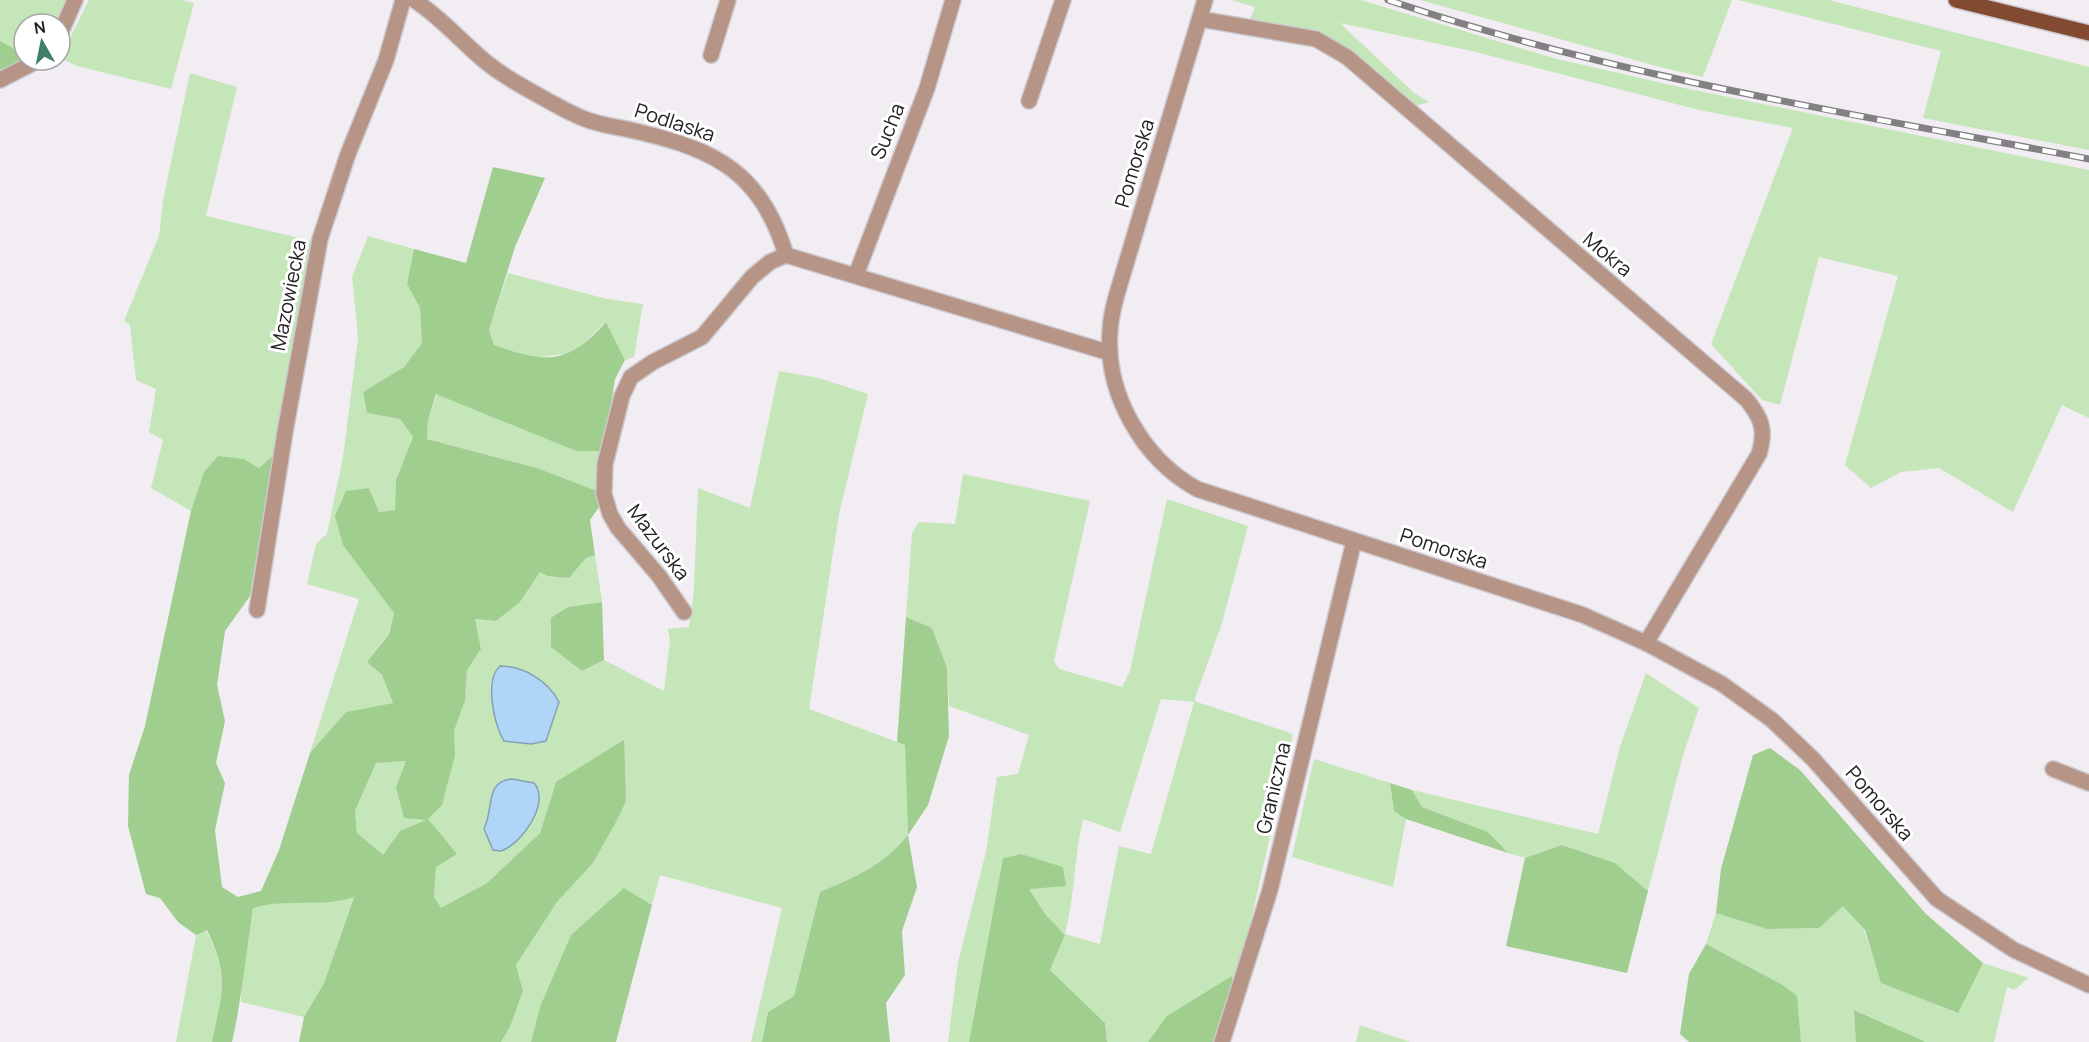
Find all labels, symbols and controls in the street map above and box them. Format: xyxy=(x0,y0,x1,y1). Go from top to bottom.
north arrow xyxy=(12,12,72,72)
text: N xyxy=(32,15,47,39)
street label: Podlaska xyxy=(631,96,719,148)
street label: Sucha xyxy=(864,99,910,163)
street label: Pomorska xyxy=(1108,116,1160,210)
street label: Mokra xyxy=(1578,226,1638,282)
street label: Mazowiecka xyxy=(264,237,312,353)
street label: Mazurska xyxy=(622,498,696,586)
street label: Pomorska xyxy=(1397,521,1491,575)
street label: Graniczna xyxy=(1249,740,1297,836)
street label: Pomorska xyxy=(1840,760,1920,846)

